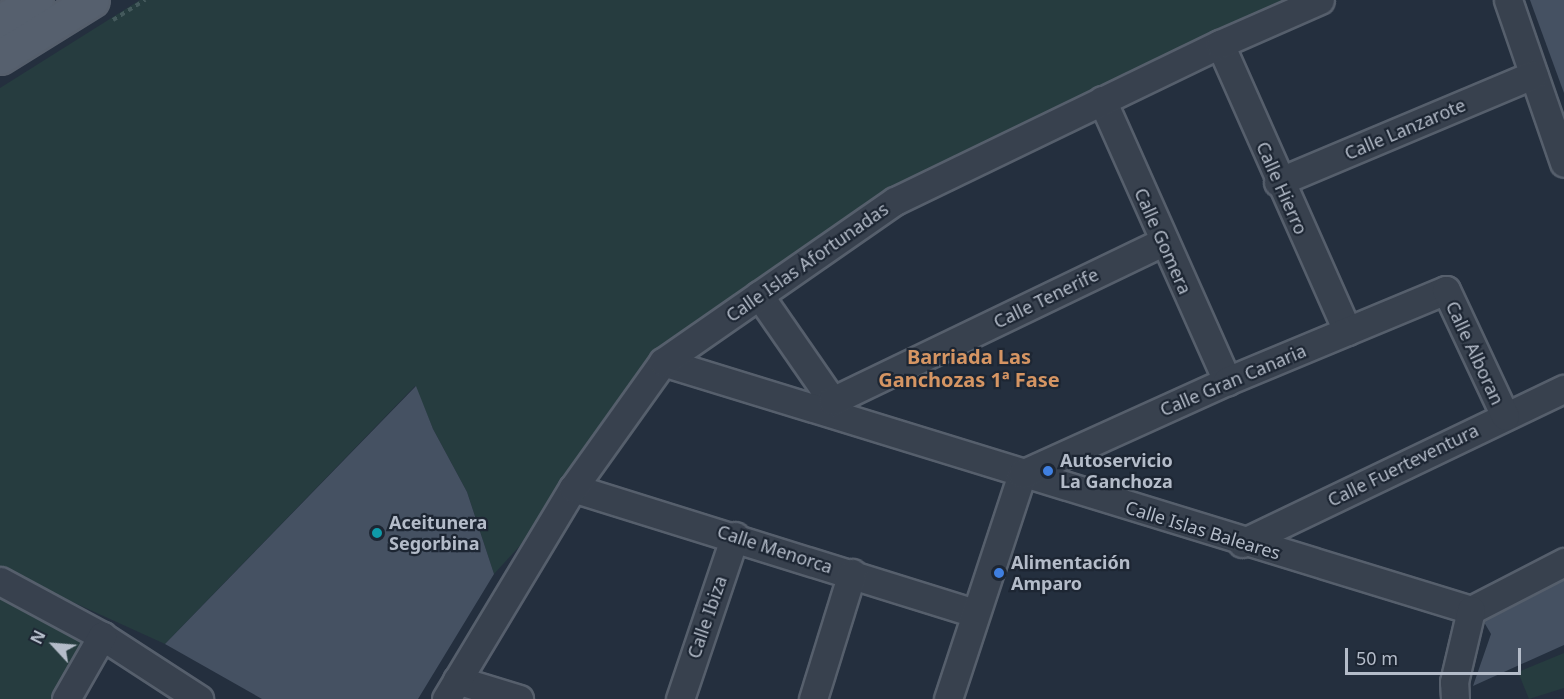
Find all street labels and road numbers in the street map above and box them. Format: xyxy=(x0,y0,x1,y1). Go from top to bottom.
street label: Calle Lanzarote xyxy=(1341,94,1469,164)
street label: Calle Hierro xyxy=(1252,138,1312,238)
street label: Calle Gomera xyxy=(1130,185,1196,297)
street label: Calle Islas Afortunadas xyxy=(722,198,892,326)
street label: Calle Tenerife xyxy=(990,263,1102,333)
street label: Calle Alboran xyxy=(1442,298,1508,408)
street label: Calle Gran Canaria xyxy=(1157,339,1309,421)
street label: Calle Fuerteventura xyxy=(1324,419,1482,511)
street label: Calle Islas Baleares xyxy=(1123,496,1283,564)
street label: Calle Menorca xyxy=(715,520,835,578)
street label: Calle Ibiza xyxy=(683,573,731,661)

